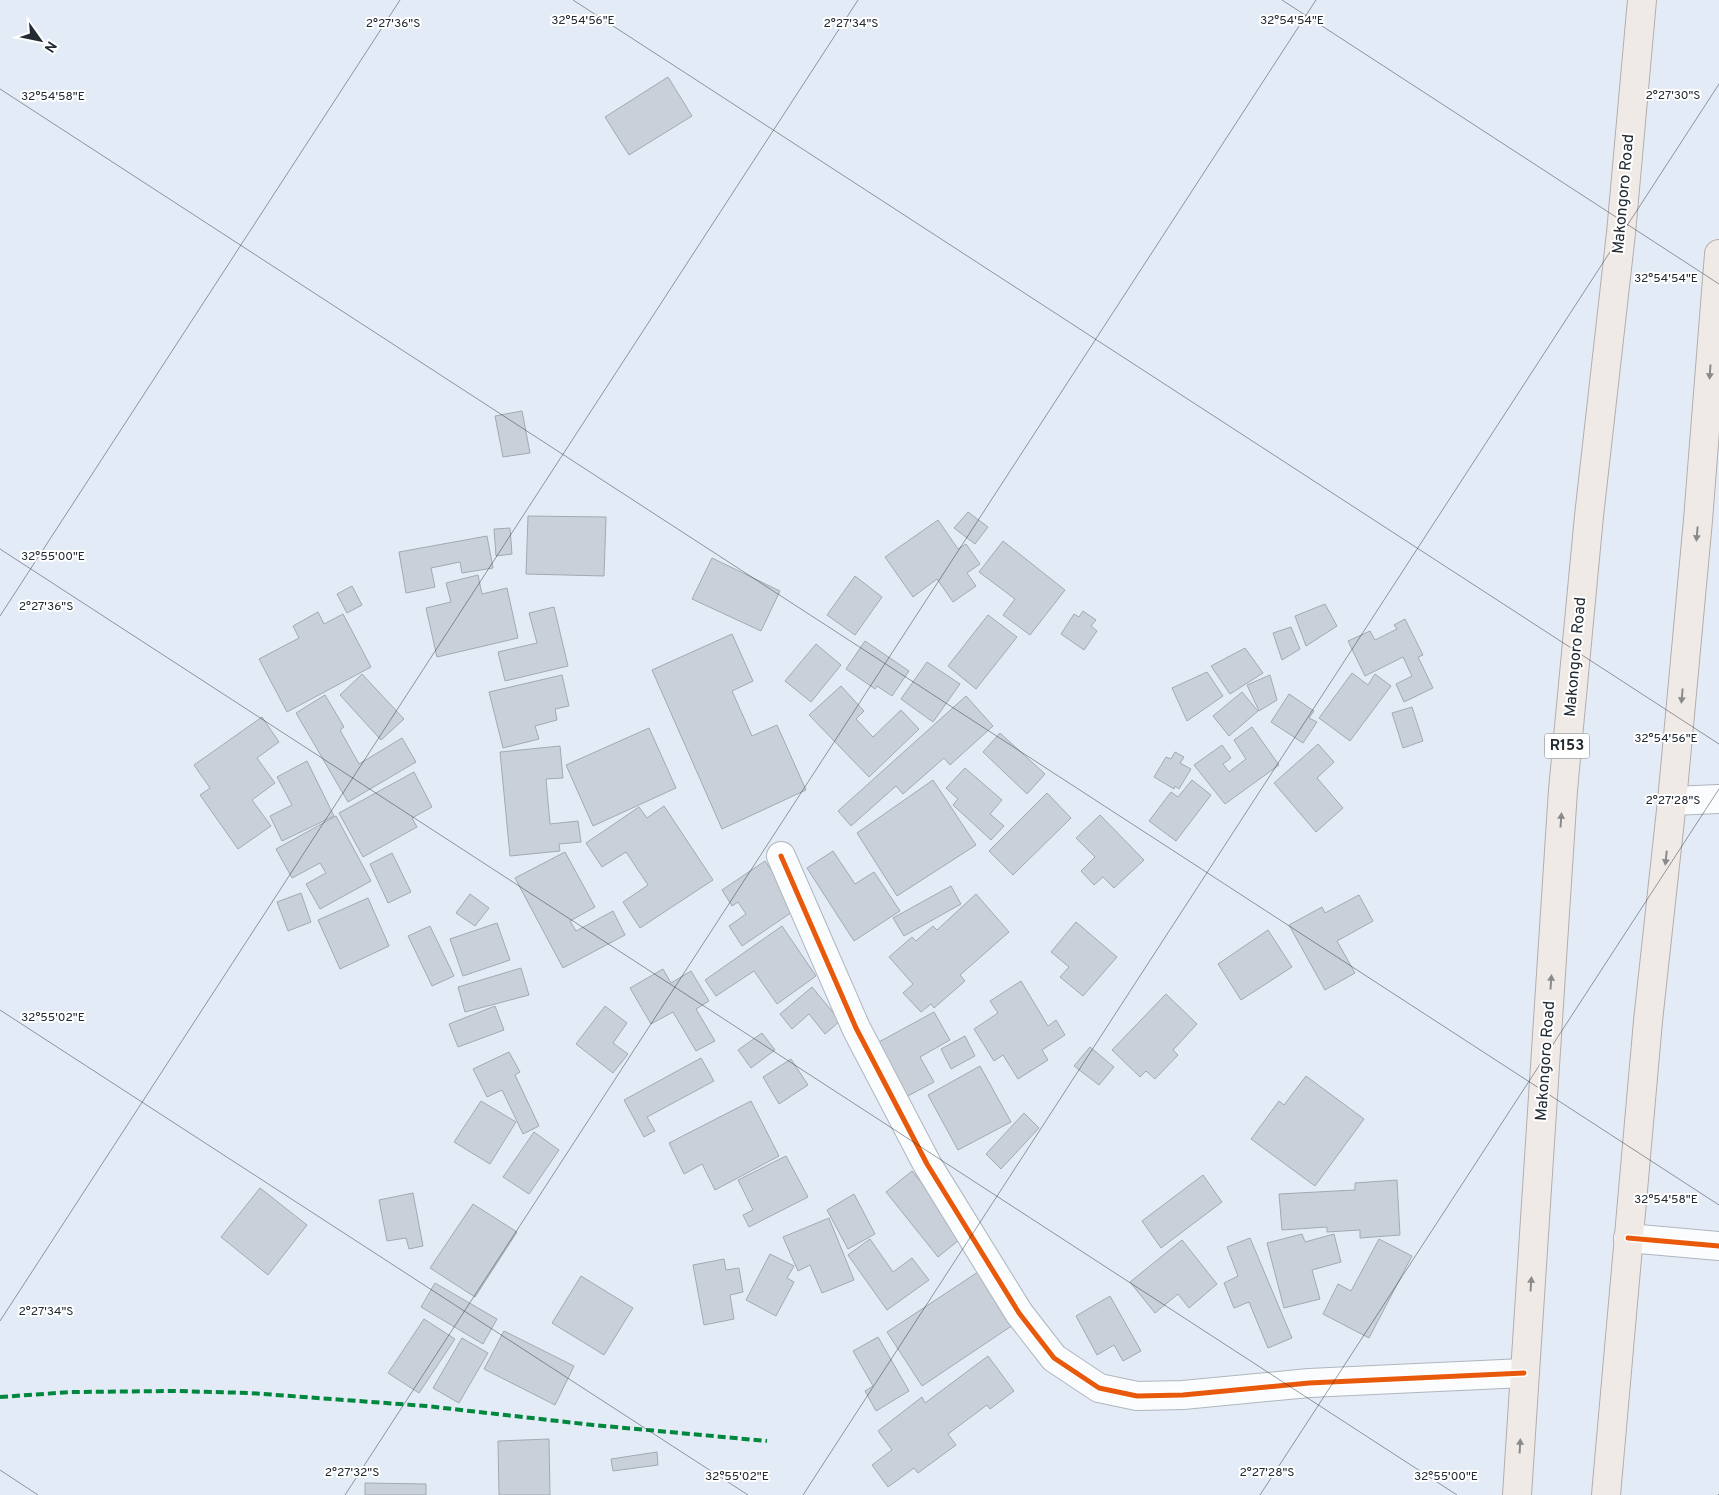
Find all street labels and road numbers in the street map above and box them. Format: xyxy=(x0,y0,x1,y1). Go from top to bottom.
street label: Makongoro Road xyxy=(1609,133,1639,255)
street label: Makongoro Road xyxy=(1561,596,1591,718)
road number: R153 xyxy=(1544,734,1590,758)
street label: Makongoro Road xyxy=(1532,1000,1560,1122)

